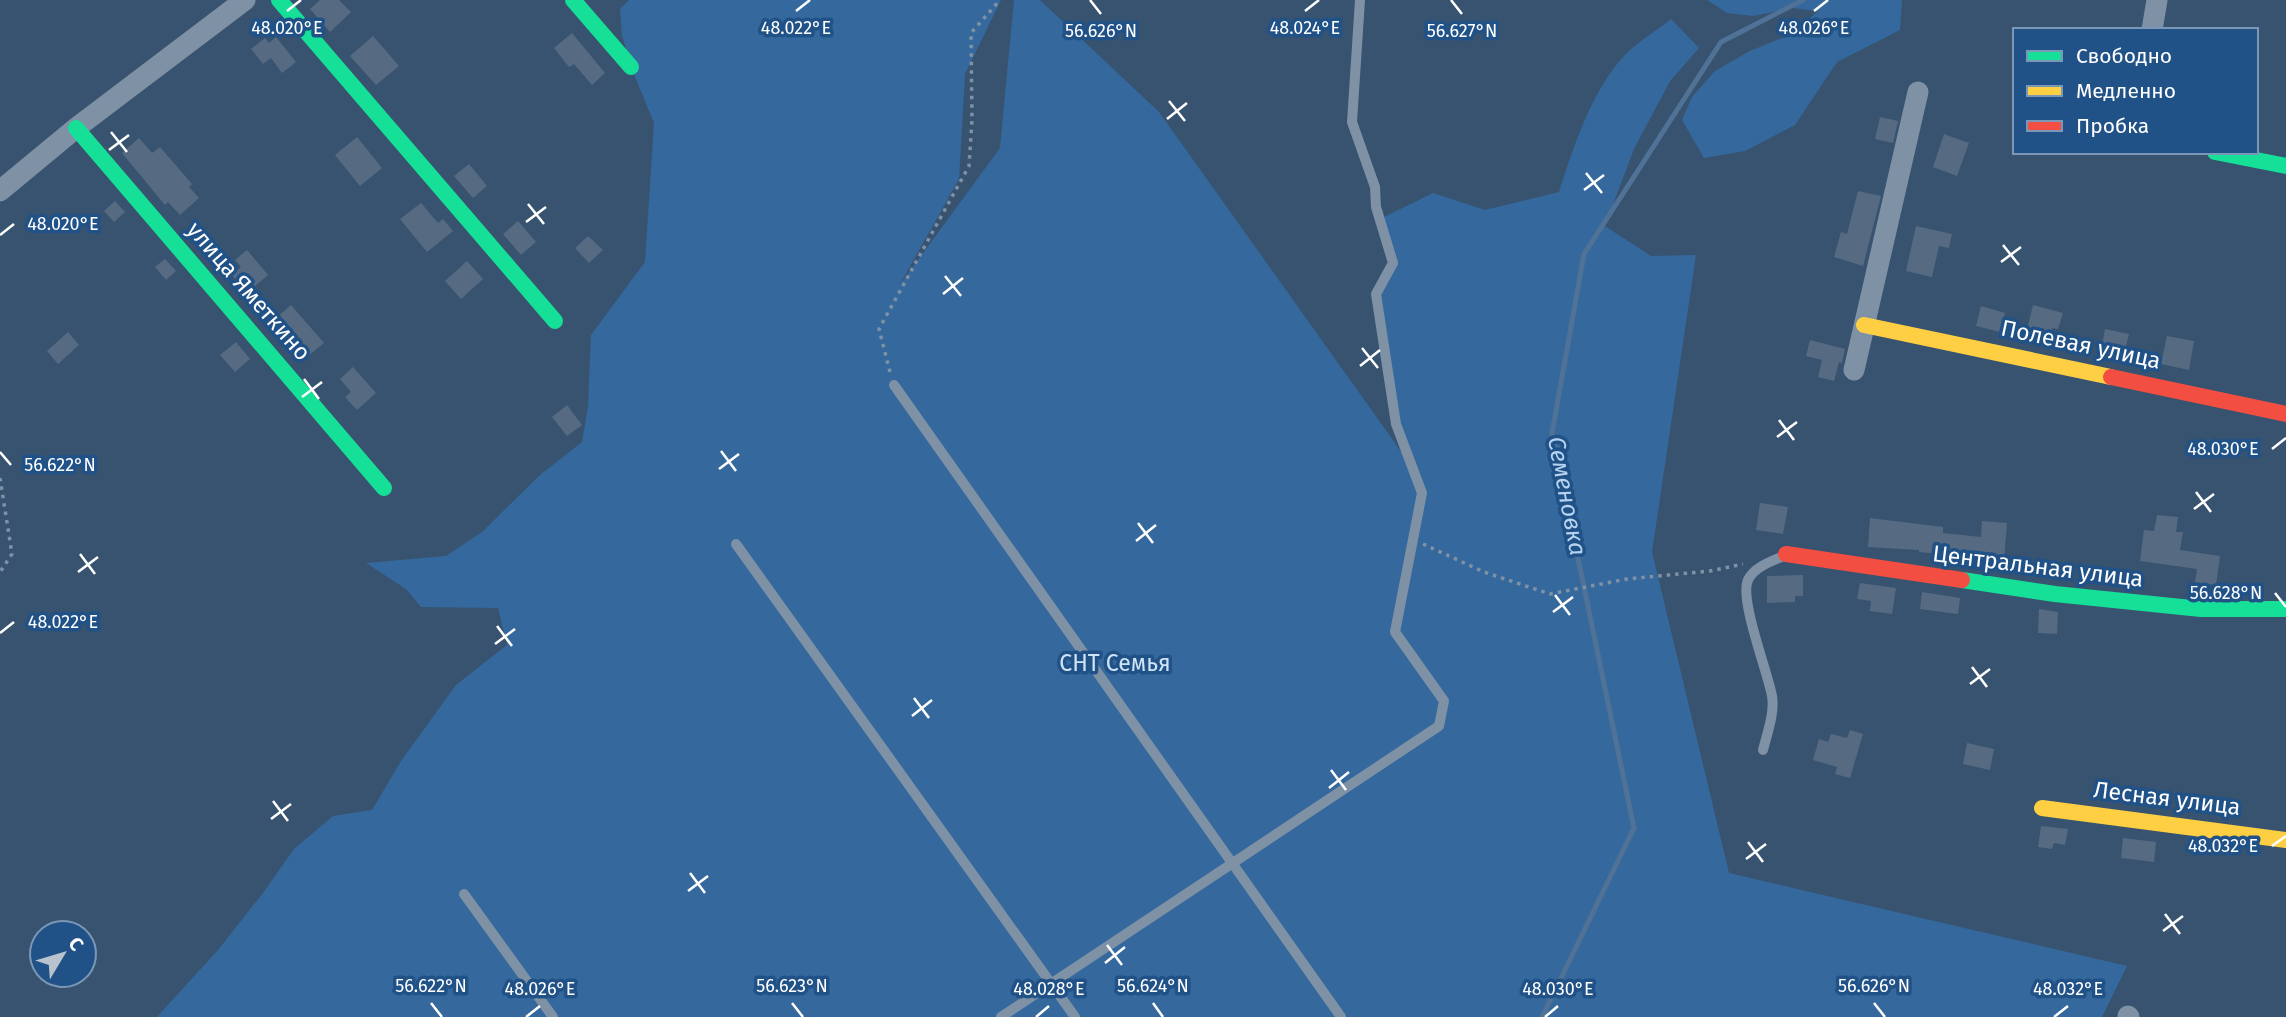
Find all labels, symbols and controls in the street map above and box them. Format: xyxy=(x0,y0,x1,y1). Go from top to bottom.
text: 48.020°E xyxy=(251,17,323,39)
text: 48.022°E xyxy=(761,17,831,39)
text: 48.024°E xyxy=(1270,17,1340,39)
text: 48.026°E xyxy=(1779,17,1849,39)
text: 56.626°N xyxy=(1065,20,1137,42)
text: 56.627°N xyxy=(1427,20,1497,42)
legend xyxy=(2013,28,2258,154)
text: Свободно xyxy=(2076,43,2172,69)
text: Медленно xyxy=(2076,78,2176,104)
text: Пробка xyxy=(2076,113,2149,139)
text: 48.020°E xyxy=(27,213,99,235)
street label: улица Яметкино xyxy=(181,216,317,366)
street label: Полевая улица xyxy=(1999,313,2163,375)
water label: Семеновка xyxy=(1542,434,1592,558)
text: 48.030°E xyxy=(2187,438,2259,460)
text: 56.622°N xyxy=(24,454,96,476)
street label: Центральная улица xyxy=(1931,539,2145,593)
text: 56.628°N xyxy=(2190,582,2262,604)
text: 48.022°E xyxy=(28,611,98,633)
park label: СНТ Семья xyxy=(1059,649,1171,677)
street label: Лесная улица xyxy=(2092,775,2242,821)
text: 48.032°E xyxy=(2188,835,2258,857)
north arrow xyxy=(28,919,98,989)
text: С xyxy=(64,932,88,955)
text: 56.622°N xyxy=(395,975,467,997)
text: 56.623°N xyxy=(756,975,828,997)
text: 56.624°N xyxy=(1117,975,1189,997)
text: 56.626°N xyxy=(1838,975,1910,997)
text: 48.026°E xyxy=(505,978,575,1000)
text: 48.028°E xyxy=(1013,978,1085,1000)
text: 48.030°E xyxy=(1522,978,1594,1000)
text: 48.032°E xyxy=(2033,978,2103,1000)

